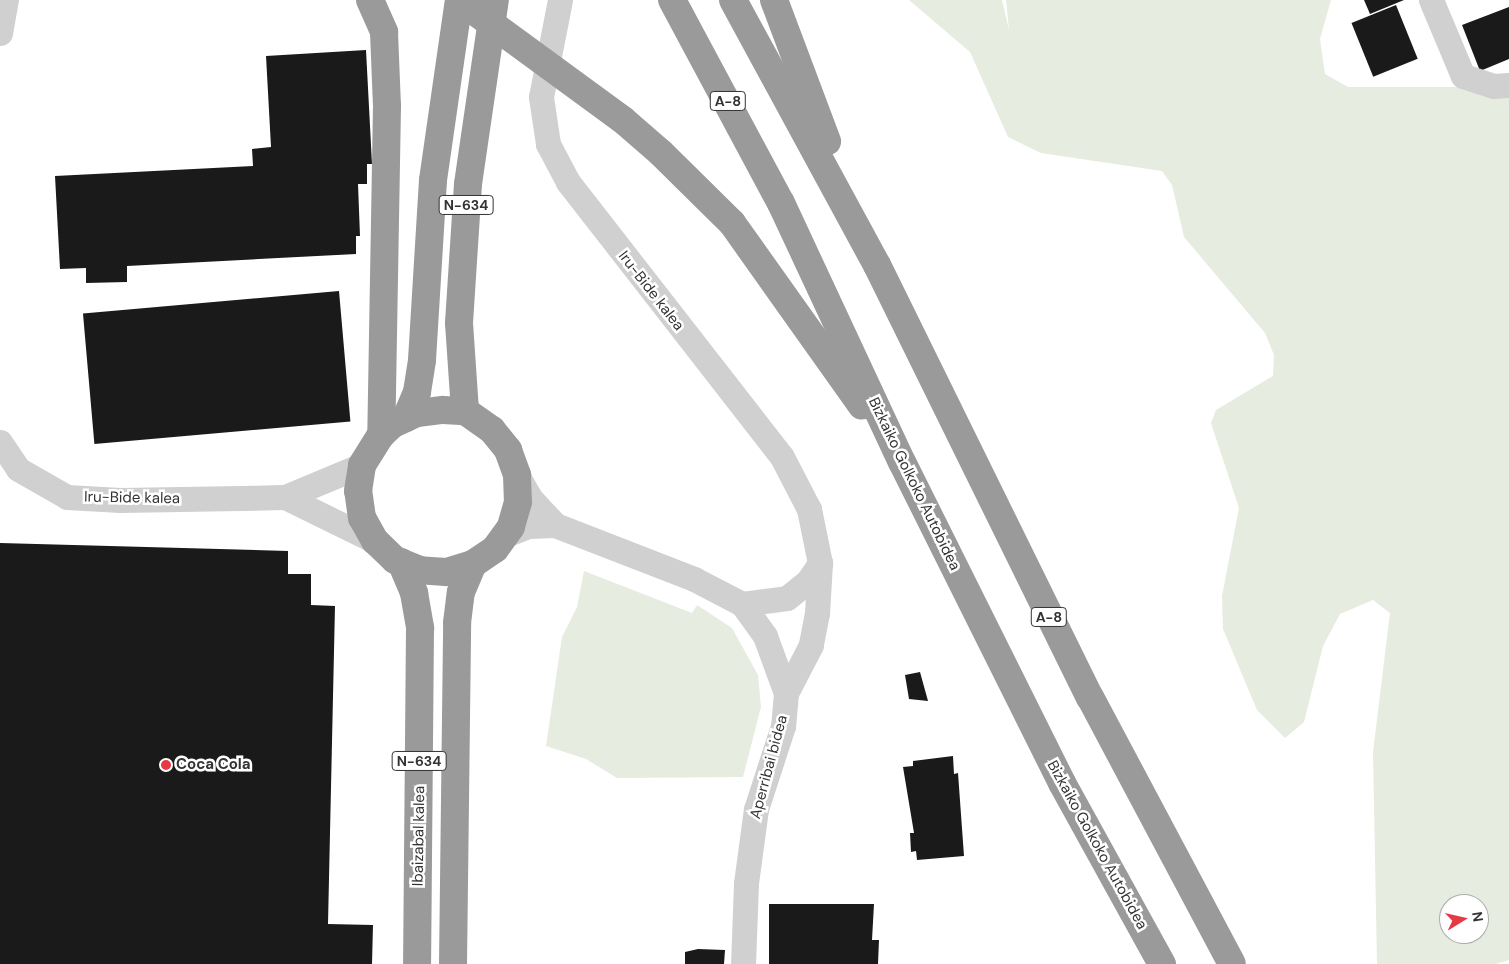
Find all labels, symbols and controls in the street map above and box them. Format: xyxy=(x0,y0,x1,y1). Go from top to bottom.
road number: A-8 xyxy=(709,90,747,112)
road number: N-634 xyxy=(438,194,494,216)
street label: Iru-Bide kalea xyxy=(614,248,688,334)
street label: Bizkaiko Golkoko Autobidea xyxy=(864,395,964,573)
street label: Iru-Bide kalea xyxy=(84,488,180,508)
road number: A-8 xyxy=(1030,606,1068,628)
street label: Aperribai bidea xyxy=(746,713,792,821)
road number: N-634 xyxy=(392,749,446,772)
place label: Coca Cola xyxy=(176,756,251,774)
street label: Bizkaiko Golkoko Autobidea xyxy=(1043,757,1151,933)
marker: Coca Cola xyxy=(160,759,172,771)
street label: Ibaizabal kalea xyxy=(409,786,429,886)
north arrow xyxy=(1439,894,1489,944)
text: N xyxy=(1468,910,1488,923)

